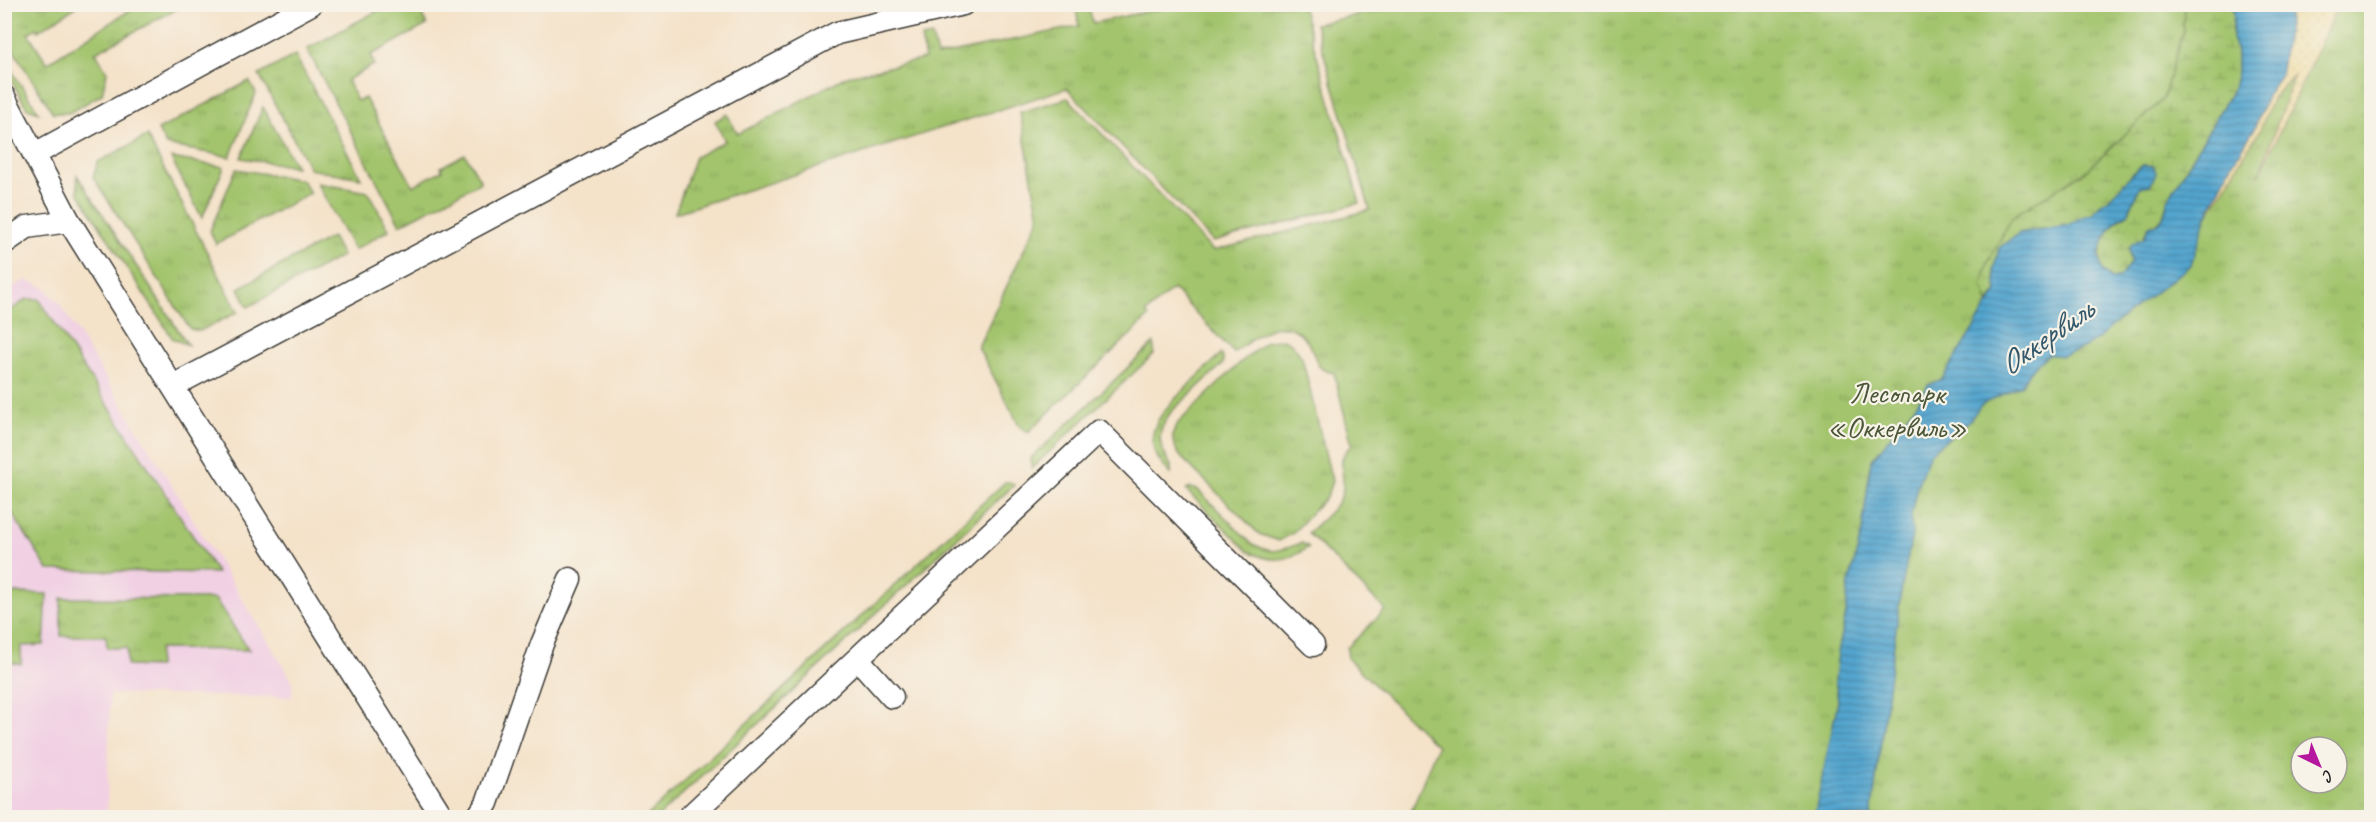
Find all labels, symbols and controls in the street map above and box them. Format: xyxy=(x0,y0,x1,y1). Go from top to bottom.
water label: Оккервиль xyxy=(1991,288,2104,384)
park label: Лесопарк «Оккервиль» xyxy=(1827,374,1967,446)
north arrow xyxy=(2289,735,2349,795)
text: С xyxy=(2317,765,2338,787)

